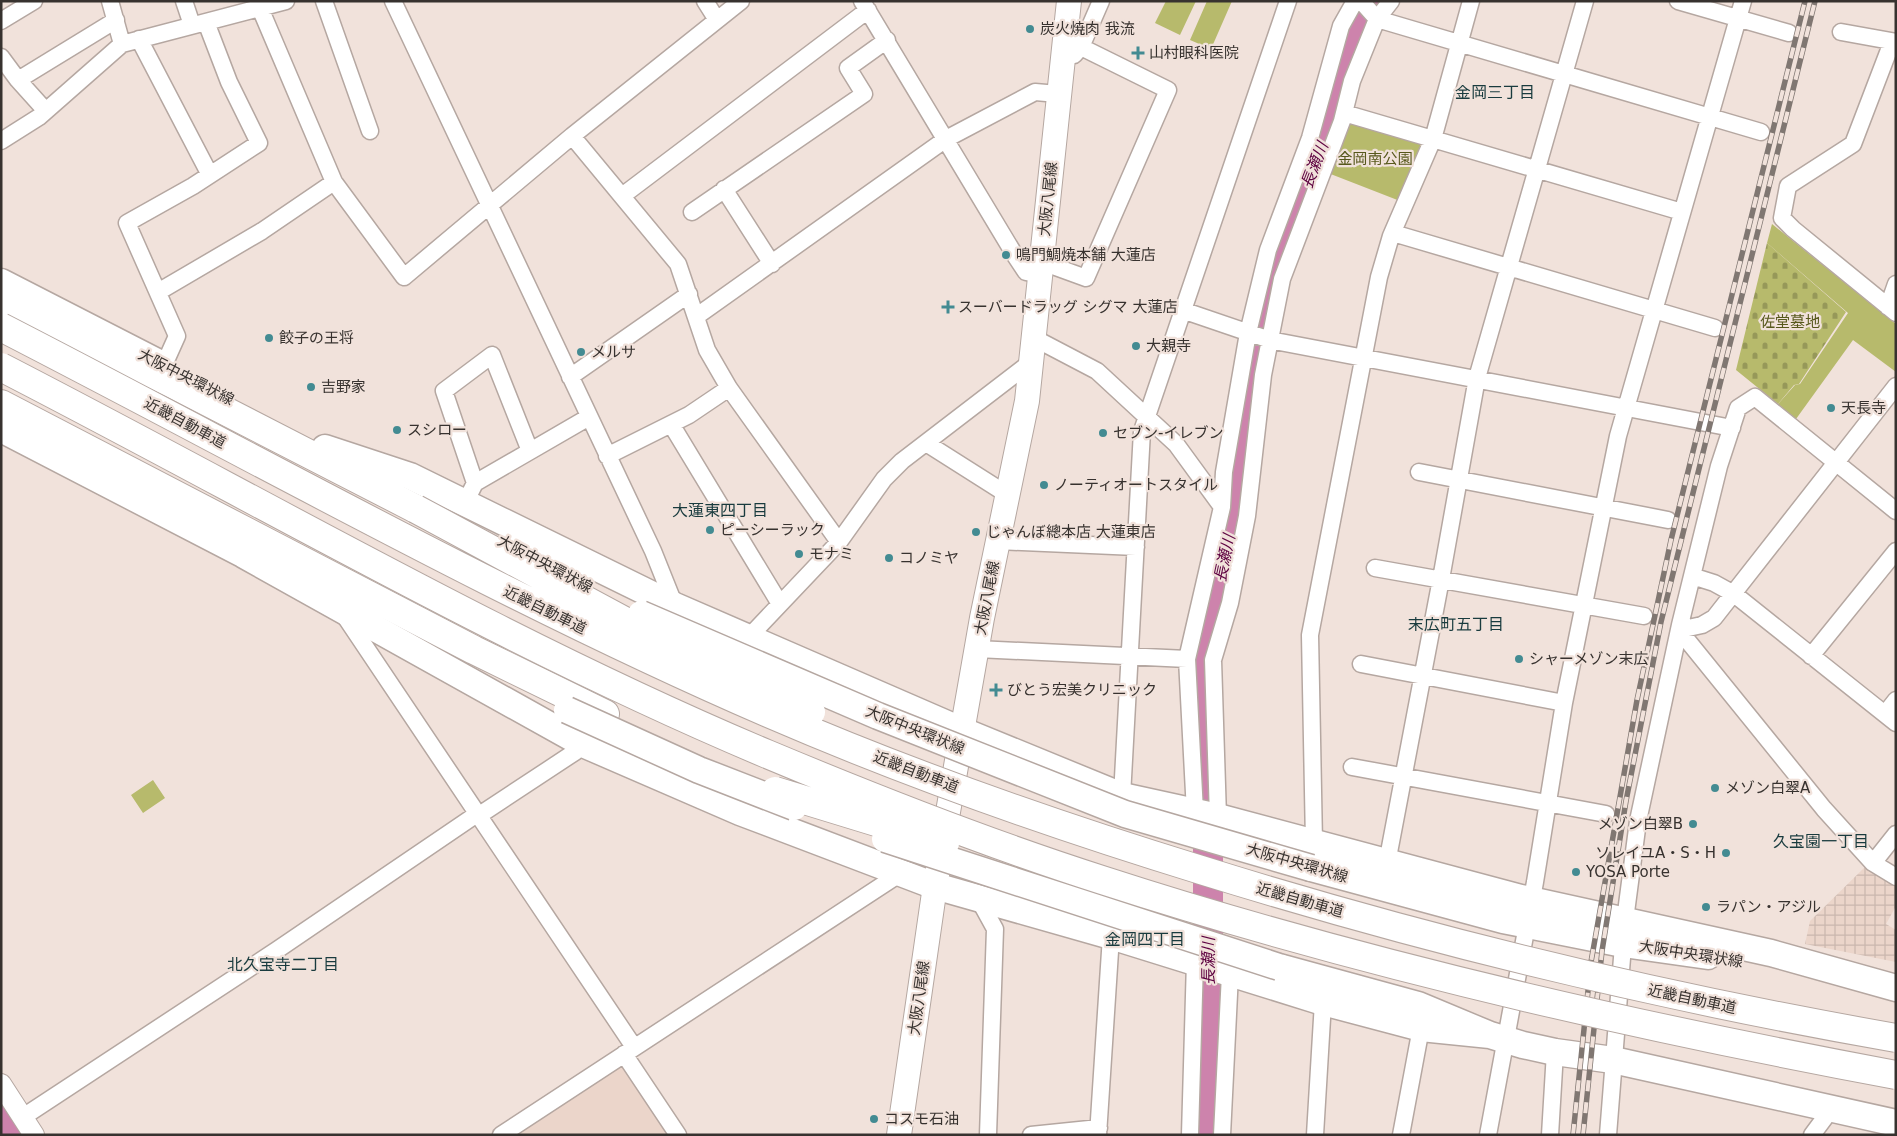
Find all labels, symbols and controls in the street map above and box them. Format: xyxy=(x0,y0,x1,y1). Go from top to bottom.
place label: 炭火焼肉 我流 xyxy=(1040,20,1135,38)
marker: 炭火焼肉 我流 xyxy=(1024,23,1036,35)
place label: 山村眼科医院 xyxy=(1149,44,1239,62)
marker: 山村眼科医院 xyxy=(1131,46,1145,60)
district label: 金岡三丁目 xyxy=(1455,83,1535,102)
water label: 長瀬川 xyxy=(1297,138,1333,191)
park label: 金岡南公園 xyxy=(1337,150,1413,168)
street label: 大阪八尾線 xyxy=(1035,161,1061,237)
place label: 鳴門鯛焼本舗 大蓮店 xyxy=(1016,246,1156,264)
marker: 鳴門鯛焼本舗 大蓮店 xyxy=(1000,249,1012,261)
place label: スーバードラッグ シグマ 大蓮店 xyxy=(958,298,1177,316)
marker: スーバードラッグ シグマ 大蓮店 xyxy=(942,301,954,313)
park label: 佐堂墓地 xyxy=(1760,313,1820,331)
place label: 餃子の王将 xyxy=(279,329,354,347)
marker: 餃子の王将 xyxy=(263,332,275,344)
place label: 大親寺 xyxy=(1146,337,1191,355)
marker: 大親寺 xyxy=(1130,340,1142,352)
place label: メルサ xyxy=(591,343,636,361)
street label: 大阪中央環状線 xyxy=(135,345,237,409)
marker: メルサ xyxy=(575,346,587,358)
place label: 吉野家 xyxy=(321,378,366,396)
marker: 吉野家 xyxy=(305,381,317,393)
street label: 近畿自動車道 xyxy=(141,394,229,452)
place label: 天長寺 xyxy=(1841,399,1886,417)
marker: 天長寺 xyxy=(1825,402,1837,414)
place label: スシロー xyxy=(407,421,467,439)
marker: スシロー xyxy=(391,424,403,436)
place label: セブン-イレブン xyxy=(1113,424,1223,442)
marker: セブン-イレブン xyxy=(1097,427,1109,439)
place label: ノーティオートスタイル xyxy=(1054,476,1218,494)
marker: ノーティオートスタイル xyxy=(1038,479,1050,491)
district label: 大蓮東四丁目 xyxy=(672,501,768,520)
place label: ピーシーラック xyxy=(720,521,825,539)
place label: じゃんぼ總本店 大蓮東店 xyxy=(986,523,1156,541)
marker: ピーシーラック xyxy=(704,524,716,536)
marker: じゃんぼ總本店 大蓮東店 xyxy=(970,526,982,538)
street label: 大阪中央環状線 xyxy=(494,531,596,597)
water label: 長瀬川 xyxy=(1210,531,1239,584)
place label: モナミ xyxy=(809,545,854,563)
marker: モナミ xyxy=(793,548,805,560)
place label: コノミヤ xyxy=(899,549,959,567)
marker: コノミヤ xyxy=(883,552,895,564)
street label: 大阪八尾線 xyxy=(971,559,1003,637)
street label: 近畿自動車道 xyxy=(501,582,589,638)
district label: 末広町五丁目 xyxy=(1408,615,1504,634)
place label: シャーメゾン末広 xyxy=(1529,650,1648,668)
marker: シャーメゾン末広 xyxy=(1513,653,1525,665)
place label: びとう宏美クリニック xyxy=(1007,681,1157,699)
marker: びとう宏美クリニック xyxy=(989,683,1003,697)
street label: 大阪中央環状線 xyxy=(863,702,967,758)
street label: 近畿自動車道 xyxy=(871,747,961,797)
place label: メゾン白翠A xyxy=(1725,779,1811,797)
marker: メゾン白翠A xyxy=(1709,782,1721,794)
place label: メゾン白翠B xyxy=(1598,815,1683,833)
marker: メゾン白翠B xyxy=(1687,818,1699,830)
district label: 久宝園一丁目 xyxy=(1773,832,1869,851)
street label: 大阪中央環状線 xyxy=(1244,840,1350,886)
place label: ソレイユA・S・H xyxy=(1595,844,1716,862)
marker: ソレイユA・S・H xyxy=(1720,847,1732,859)
place label: YOSA Porte xyxy=(1585,863,1670,881)
marker: YOSA Porte xyxy=(1570,866,1582,878)
street label: 近畿自動車道 xyxy=(1254,879,1346,921)
place label: ラパン・アジル xyxy=(1716,898,1821,916)
marker: ラパン・アジル xyxy=(1700,901,1712,913)
district label: 金岡四丁目 xyxy=(1105,930,1185,949)
water label: 長瀬川 xyxy=(1199,935,1218,985)
street label: 大阪中央環状線 xyxy=(1638,937,1744,971)
district label: 北久宝寺二丁目 xyxy=(227,955,339,974)
street label: 大阪八尾線 xyxy=(905,960,933,1036)
street label: 近畿自動車道 xyxy=(1646,981,1738,1017)
place label: コスモ石油 xyxy=(884,1110,959,1128)
marker: コスモ石油 xyxy=(868,1113,880,1125)

